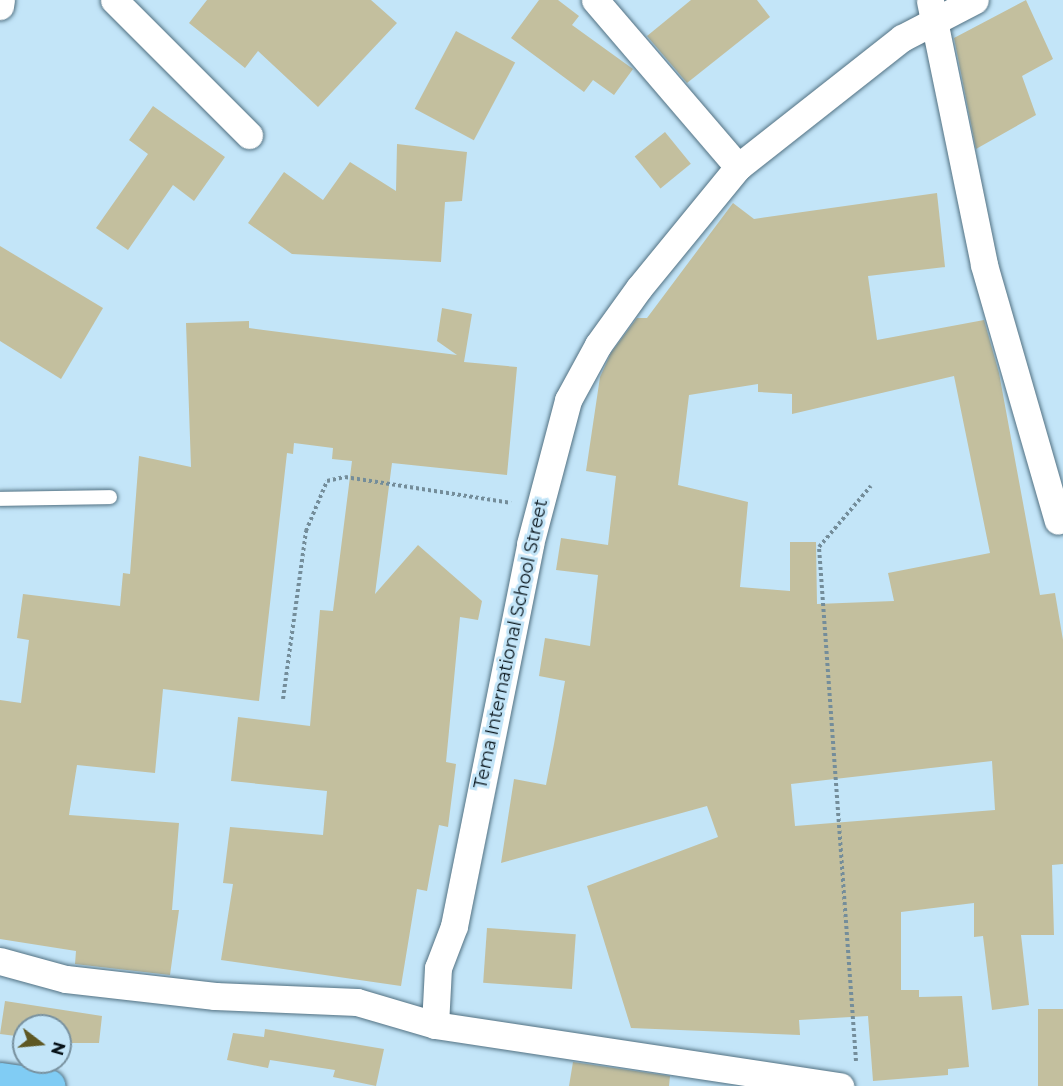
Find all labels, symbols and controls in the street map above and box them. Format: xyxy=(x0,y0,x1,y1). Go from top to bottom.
street label: Tema International School Street xyxy=(470,497,552,791)
north arrow xyxy=(12,1014,72,1074)
text: N xyxy=(47,1040,69,1057)

